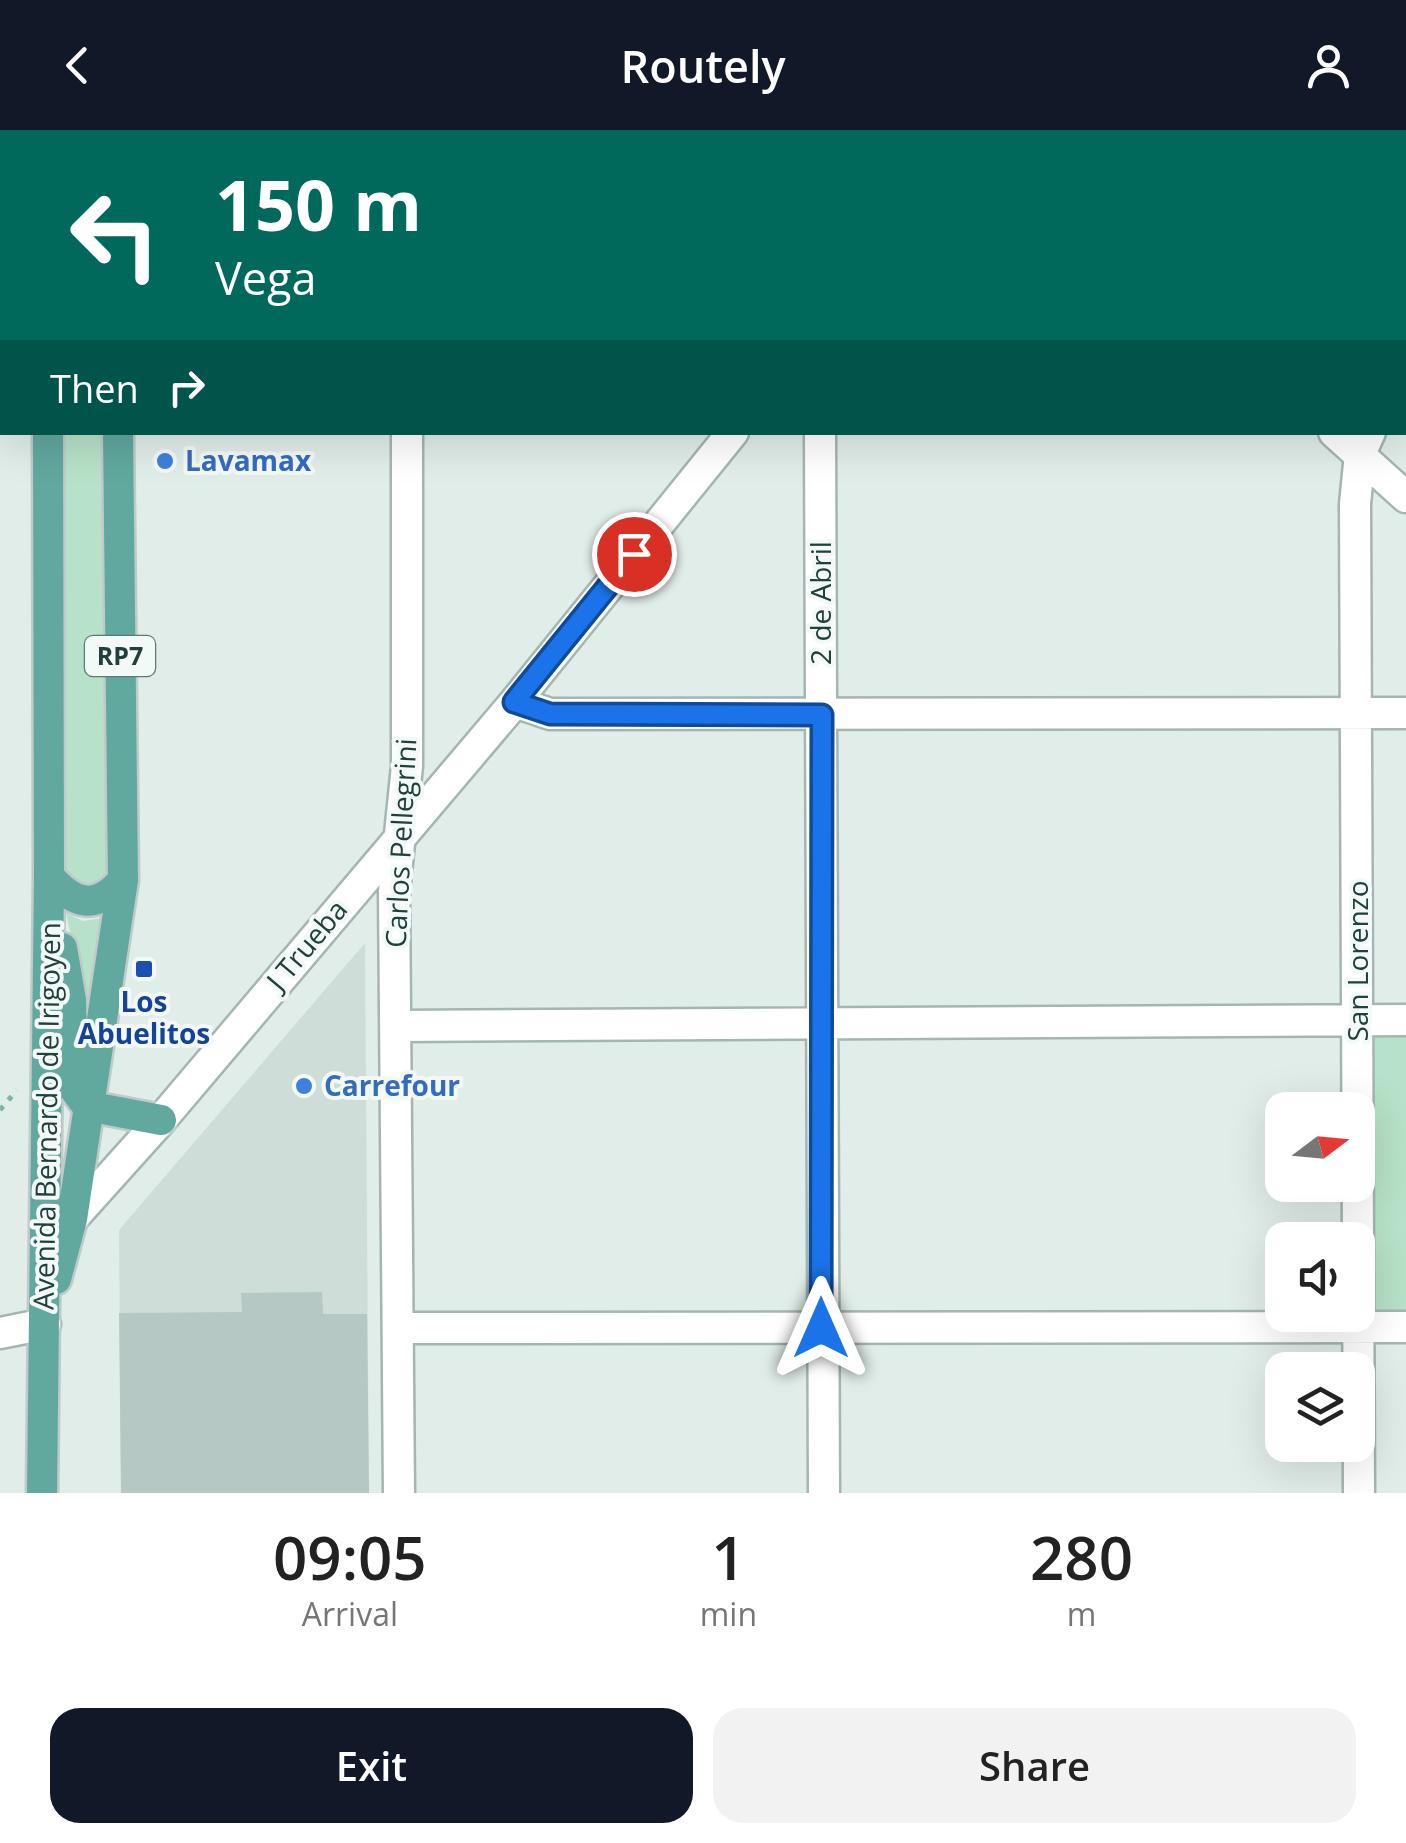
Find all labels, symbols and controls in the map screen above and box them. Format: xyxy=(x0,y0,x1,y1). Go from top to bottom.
text: Routely xyxy=(620,35,786,96)
icon: back xyxy=(50,38,105,93)
icon: person xyxy=(1301,38,1356,93)
text: 150 m xyxy=(215,156,422,252)
icon: left xyxy=(50,170,180,300)
text: Vega xyxy=(215,247,317,308)
icon: right xyxy=(159,360,214,415)
text: Then xyxy=(50,362,139,414)
place label: Lavamax xyxy=(185,441,312,479)
marker: Lavamax xyxy=(154,450,176,472)
pin xyxy=(592,512,677,597)
icon: arrive xyxy=(607,527,662,582)
street label: 2 de Abril xyxy=(801,541,839,665)
road number: RP7 xyxy=(85,636,155,676)
street label: Carlos Pellegrini xyxy=(376,737,424,949)
street label: San Lorenzo xyxy=(1338,880,1376,1042)
street label: J Trueba xyxy=(255,891,355,1000)
street label: Avenida Bernardo de Irigoyen xyxy=(24,922,68,1310)
marker: Los Abuelitos xyxy=(133,958,155,980)
place label: Los Abuelitos xyxy=(78,982,210,1052)
place label: Carrefour xyxy=(324,1066,460,1104)
marker: Carrefour xyxy=(293,1075,315,1097)
north arrow xyxy=(1265,1092,1375,1202)
map controls xyxy=(1265,1092,1375,1462)
button: sound xyxy=(1265,1222,1375,1332)
position arrow xyxy=(769,1276,873,1380)
button: layers xyxy=(1265,1352,1375,1462)
text: 09:05 xyxy=(273,1516,427,1598)
text: 1 xyxy=(711,1516,746,1598)
text: 280 xyxy=(1030,1516,1133,1598)
text: Arrival xyxy=(302,1592,398,1635)
text: min xyxy=(700,1592,757,1635)
text: m xyxy=(1067,1592,1096,1635)
button: Exit xyxy=(50,1708,693,1823)
button: Share xyxy=(713,1708,1356,1823)

